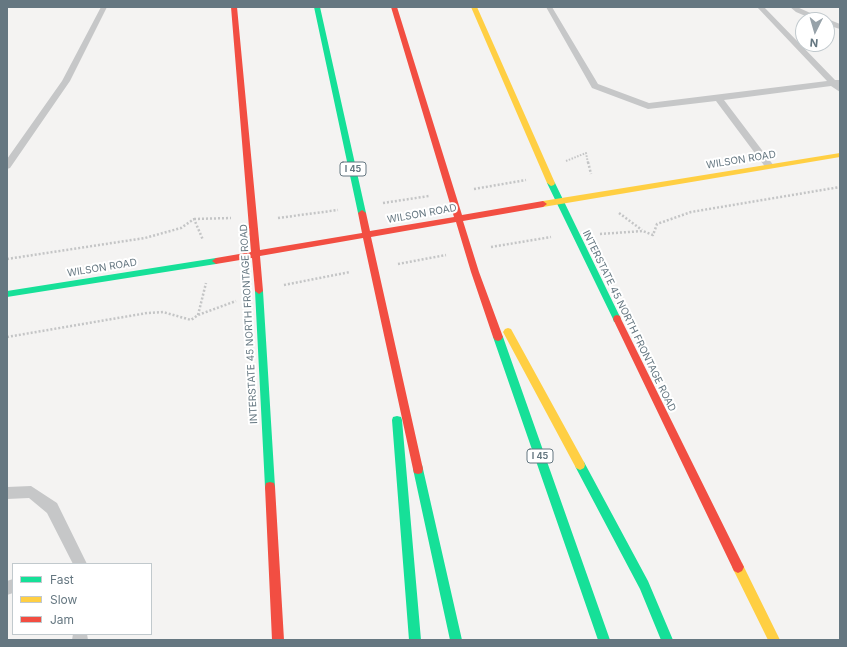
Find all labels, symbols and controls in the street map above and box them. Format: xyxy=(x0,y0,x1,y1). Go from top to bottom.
north arrow xyxy=(795,12,835,52)
text: N xyxy=(809,36,819,50)
street label: WILSON ROAD xyxy=(705,149,777,171)
road number: I 45 xyxy=(340,162,366,176)
street label: WILSON ROAD xyxy=(386,202,458,226)
street label: INTERSTATE 45 NORTH FRONTAGE ROAD xyxy=(238,224,260,424)
street label: INTERSTATE 45 NORTH FRONTAGE ROAD xyxy=(580,229,678,413)
street label: WILSON ROAD xyxy=(66,257,138,279)
road number: I 45 xyxy=(527,449,553,463)
legend xyxy=(12,563,152,635)
text: Fast xyxy=(50,572,74,587)
text: Slow xyxy=(50,592,77,607)
text: Jam xyxy=(50,612,74,627)

